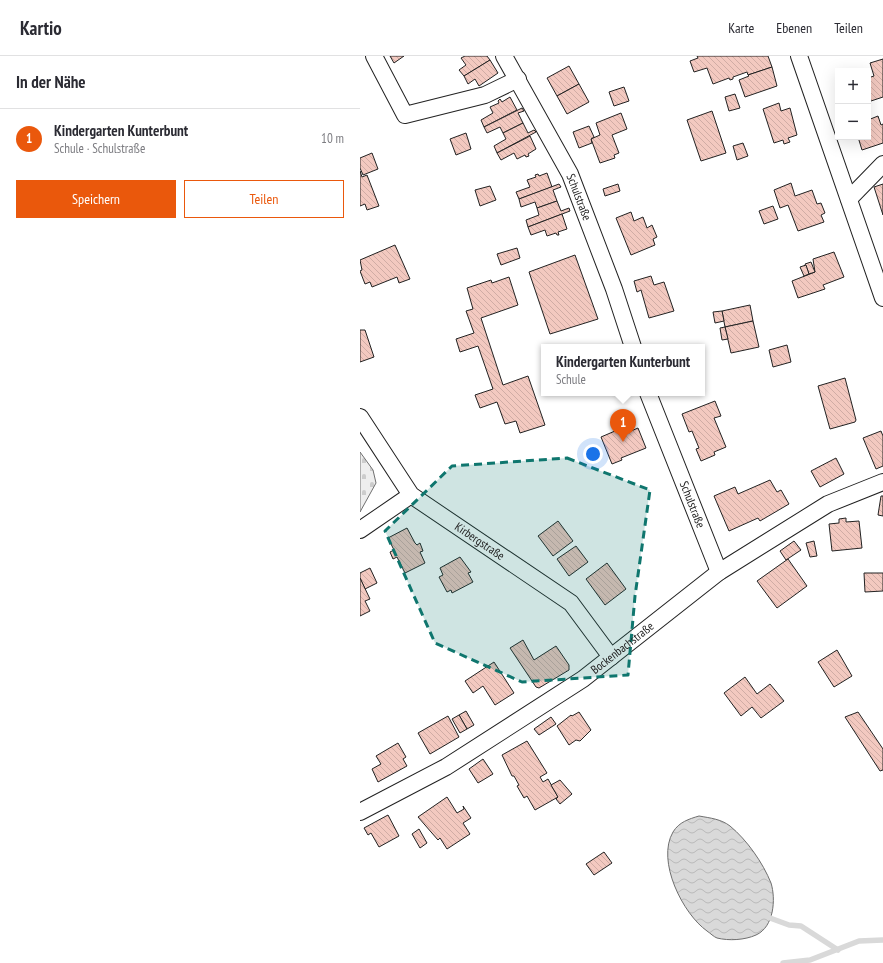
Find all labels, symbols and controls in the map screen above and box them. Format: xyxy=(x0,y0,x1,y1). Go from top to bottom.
text: Kartio xyxy=(20,16,62,40)
text: Karte xyxy=(728,19,754,37)
text: Ebenen xyxy=(776,19,812,37)
text: Teilen xyxy=(834,19,863,37)
map controls xyxy=(835,68,871,140)
button: + xyxy=(835,68,871,104)
text: In der Nähe xyxy=(16,71,86,93)
button: − xyxy=(835,104,871,140)
text: Kindergarten Kunterbunt xyxy=(54,121,188,140)
text: 1 xyxy=(26,130,32,147)
text: 10 m xyxy=(321,130,344,147)
text: Schule · Schulstraße xyxy=(54,140,145,157)
street label: Schulstraße xyxy=(564,171,595,223)
button: Speichern xyxy=(16,180,176,218)
button: Teilen xyxy=(184,180,344,218)
popup xyxy=(541,344,705,396)
text: Kindergarten Kunterbunt xyxy=(556,352,690,371)
text: Schule xyxy=(556,371,586,388)
pin: 1 xyxy=(610,409,636,442)
your location xyxy=(583,444,603,464)
street label: Schulstraße xyxy=(677,479,709,530)
street label: Kirbergstraße xyxy=(452,519,508,563)
street label: Bockenbachstraße xyxy=(588,618,657,677)

